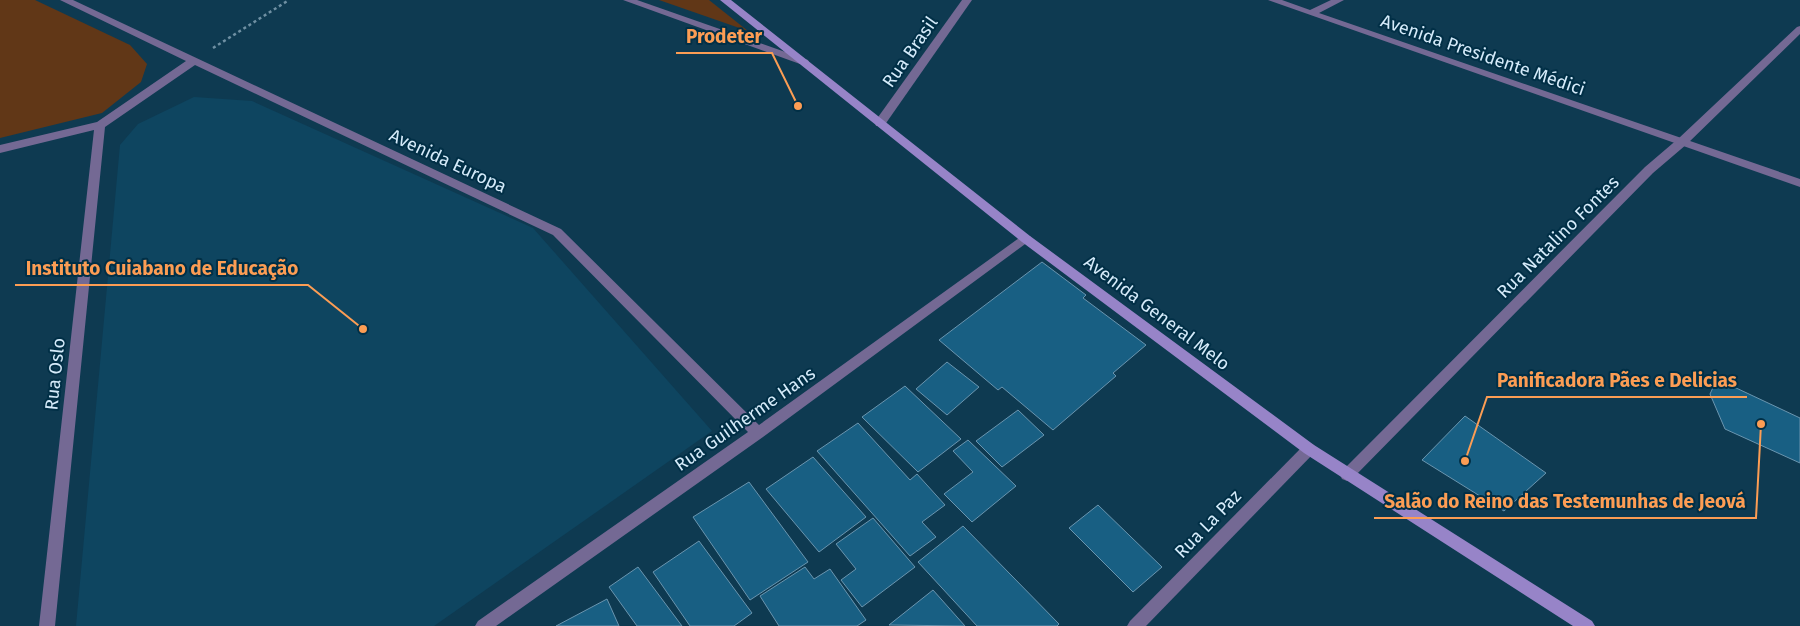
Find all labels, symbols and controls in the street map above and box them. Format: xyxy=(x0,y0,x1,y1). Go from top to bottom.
street label: Avenida Presidente Médici xyxy=(1378,10,1588,100)
street label: Rua Brasil xyxy=(878,12,942,92)
callout: Prodeter xyxy=(676,19,772,53)
text: Prodeter xyxy=(686,25,762,48)
street label: Avenida Europa xyxy=(386,124,510,198)
street label: Rua Natalino Fontes xyxy=(1492,171,1624,303)
callout: Instituto Cuiabano de Educação xyxy=(15,251,308,285)
street label: Avenida General Melo xyxy=(1080,251,1234,375)
text: Instituto Cuiabano de Educação xyxy=(26,257,298,280)
street label: Rua Oslo xyxy=(40,337,70,411)
street label: Rua Guilherme Hans xyxy=(671,362,819,476)
callout: Panificadora Pães e Delicias xyxy=(1487,363,1747,397)
text: Panificadora Pães e Delicias xyxy=(1497,369,1737,392)
callout: Salão do Reino das Testemunhas de Jeová xyxy=(1374,484,1756,518)
street label: Rua La Paz xyxy=(1170,485,1246,563)
text: Salão do Reino das Testemunhas de Jeová xyxy=(1384,490,1746,513)

